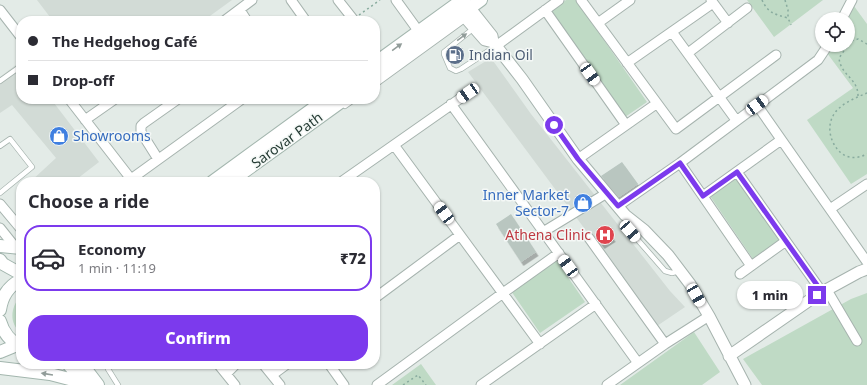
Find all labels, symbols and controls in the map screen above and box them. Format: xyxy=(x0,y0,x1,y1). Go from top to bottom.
map controls xyxy=(815,12,855,52)
button: locate xyxy=(815,12,855,52)
text: The Hedgehog Café xyxy=(52,31,198,51)
one-way arrow xyxy=(456,33,467,41)
one-way arrow xyxy=(392,43,402,51)
fuel station icon: Indian Oil xyxy=(444,44,466,66)
place label: Indian Oil xyxy=(469,45,533,64)
car xyxy=(578,61,602,87)
text: Drop-off xyxy=(52,70,114,90)
car xyxy=(455,81,481,105)
car xyxy=(744,93,770,117)
street label: Sarovar Path xyxy=(247,107,326,172)
route start xyxy=(545,116,563,134)
shop icon: Showrooms xyxy=(48,125,70,147)
place label: Showrooms xyxy=(73,126,151,145)
place label: Inner Market Sector-7 xyxy=(483,185,569,220)
text: Choose a ride xyxy=(28,189,149,213)
shop icon: Inner Market Sector-7 xyxy=(572,192,594,214)
car xyxy=(432,200,456,226)
car xyxy=(618,218,642,244)
hospital icon: Athena Clinic xyxy=(594,224,616,246)
place label: Athena Clinic xyxy=(505,225,591,244)
text: Economy xyxy=(78,239,146,259)
icon: car xyxy=(30,240,66,276)
text: ₹72 xyxy=(340,248,366,268)
car xyxy=(556,253,580,279)
text: 1 min · 11:19 xyxy=(78,259,156,277)
callout: 1 min xyxy=(737,281,803,309)
car xyxy=(685,282,707,308)
text: 1 min xyxy=(752,286,788,304)
route end xyxy=(808,286,826,304)
button: Confirm xyxy=(28,315,368,361)
one-way arrow xyxy=(41,371,53,377)

